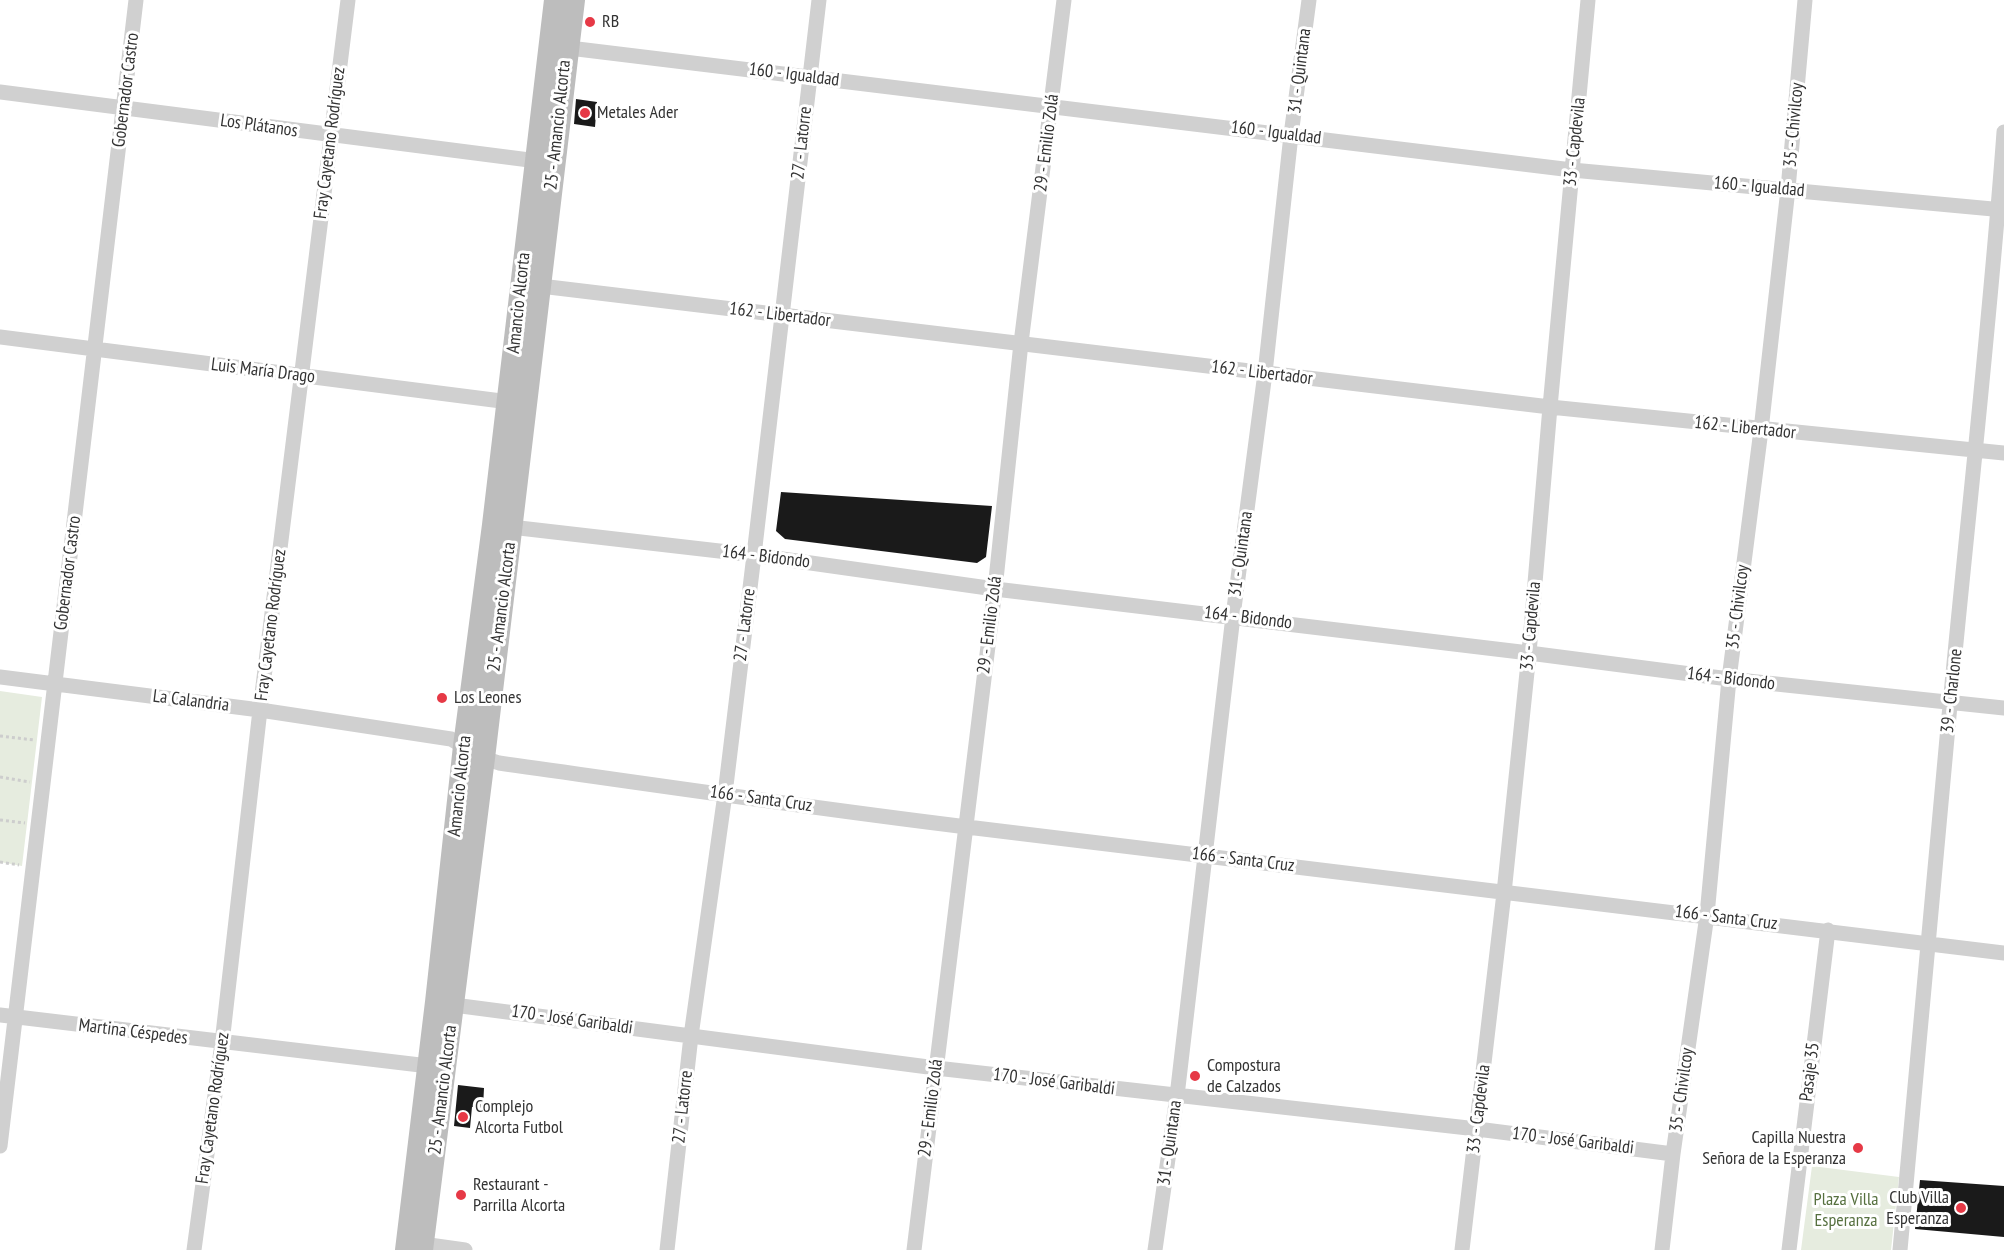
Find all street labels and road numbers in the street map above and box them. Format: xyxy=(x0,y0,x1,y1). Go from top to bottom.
street label: 31 - Quintana xyxy=(1284,27,1316,115)
street label: Gobernador Castro xyxy=(108,32,144,148)
street label: 25 - Amancio Alcorta xyxy=(540,59,576,191)
street label: 160 - Igualdad xyxy=(747,59,841,91)
street label: Fray Cayetano Rodríguez xyxy=(310,66,350,220)
street label: 35 - Chivilcoy xyxy=(1780,82,1808,168)
street label: 29 - Emilio Zolá xyxy=(1030,93,1064,193)
street label: 33 - Capdevila xyxy=(1560,96,1590,188)
street label: 27 - Latorre xyxy=(787,105,817,181)
street label: Los Plátanos xyxy=(219,110,299,142)
street label: 160 - Igualdad xyxy=(1229,117,1323,149)
street label: 160 - Igualdad xyxy=(1713,172,1805,202)
street label: Amancio Alcorta xyxy=(503,251,535,355)
street label: 162 - Libertador xyxy=(728,298,832,332)
street label: Luis María Drago xyxy=(210,354,316,388)
street label: 162 - Libertador xyxy=(1210,356,1314,390)
street label: 162 - Libertador xyxy=(1693,412,1797,444)
street label: 31 - Quintana xyxy=(1224,510,1258,598)
street label: Gobernador Castro xyxy=(50,515,86,631)
street label: 25 - Amancio Alcorta xyxy=(483,541,521,673)
street label: 164 - Bidondo xyxy=(721,541,811,573)
street label: Fray Cayetano Rodríguez xyxy=(251,548,291,702)
street label: 35 - Chivilcoy xyxy=(1722,564,1754,650)
street label: 29 - Emilio Zolá xyxy=(973,575,1007,675)
street label: 33 - Capdevila xyxy=(1516,581,1546,671)
street label: 27 - Latorre xyxy=(730,587,760,663)
street label: 164 - Bidondo xyxy=(1203,602,1293,634)
street label: 39 - Charlone xyxy=(1937,648,1967,734)
street label: 164 - Bidondo xyxy=(1686,663,1776,695)
street label: La Calandria xyxy=(152,686,230,716)
street label: Amancio Alcorta xyxy=(444,734,476,838)
street label: 166 - Santa Cruz xyxy=(708,781,814,817)
street label: 166 - Santa Cruz xyxy=(1190,843,1296,877)
street label: 166 - Santa Cruz xyxy=(1673,901,1779,935)
street label: 170 - José Garibaldi xyxy=(510,1001,634,1039)
street label: Martina Céspedes xyxy=(77,1015,189,1049)
street label: 25 - Amancio Alcorta xyxy=(424,1024,462,1156)
street label: Fray Cayetano Rodríguez xyxy=(192,1031,234,1185)
street label: Pasaje 35 xyxy=(1796,1041,1824,1103)
street label: 35 - Chivilcoy xyxy=(1665,1047,1699,1133)
street label: 29 - Emilio Zolá xyxy=(914,1058,948,1158)
street label: 33 - Capdevila xyxy=(1463,1063,1495,1155)
street label: 170 - José Garibaldi xyxy=(992,1064,1116,1100)
street label: 27 - Latorre xyxy=(668,1069,698,1145)
street label: 31 - Quintana xyxy=(1153,1099,1187,1187)
street label: 170 - José Garibaldi xyxy=(1511,1123,1635,1159)

